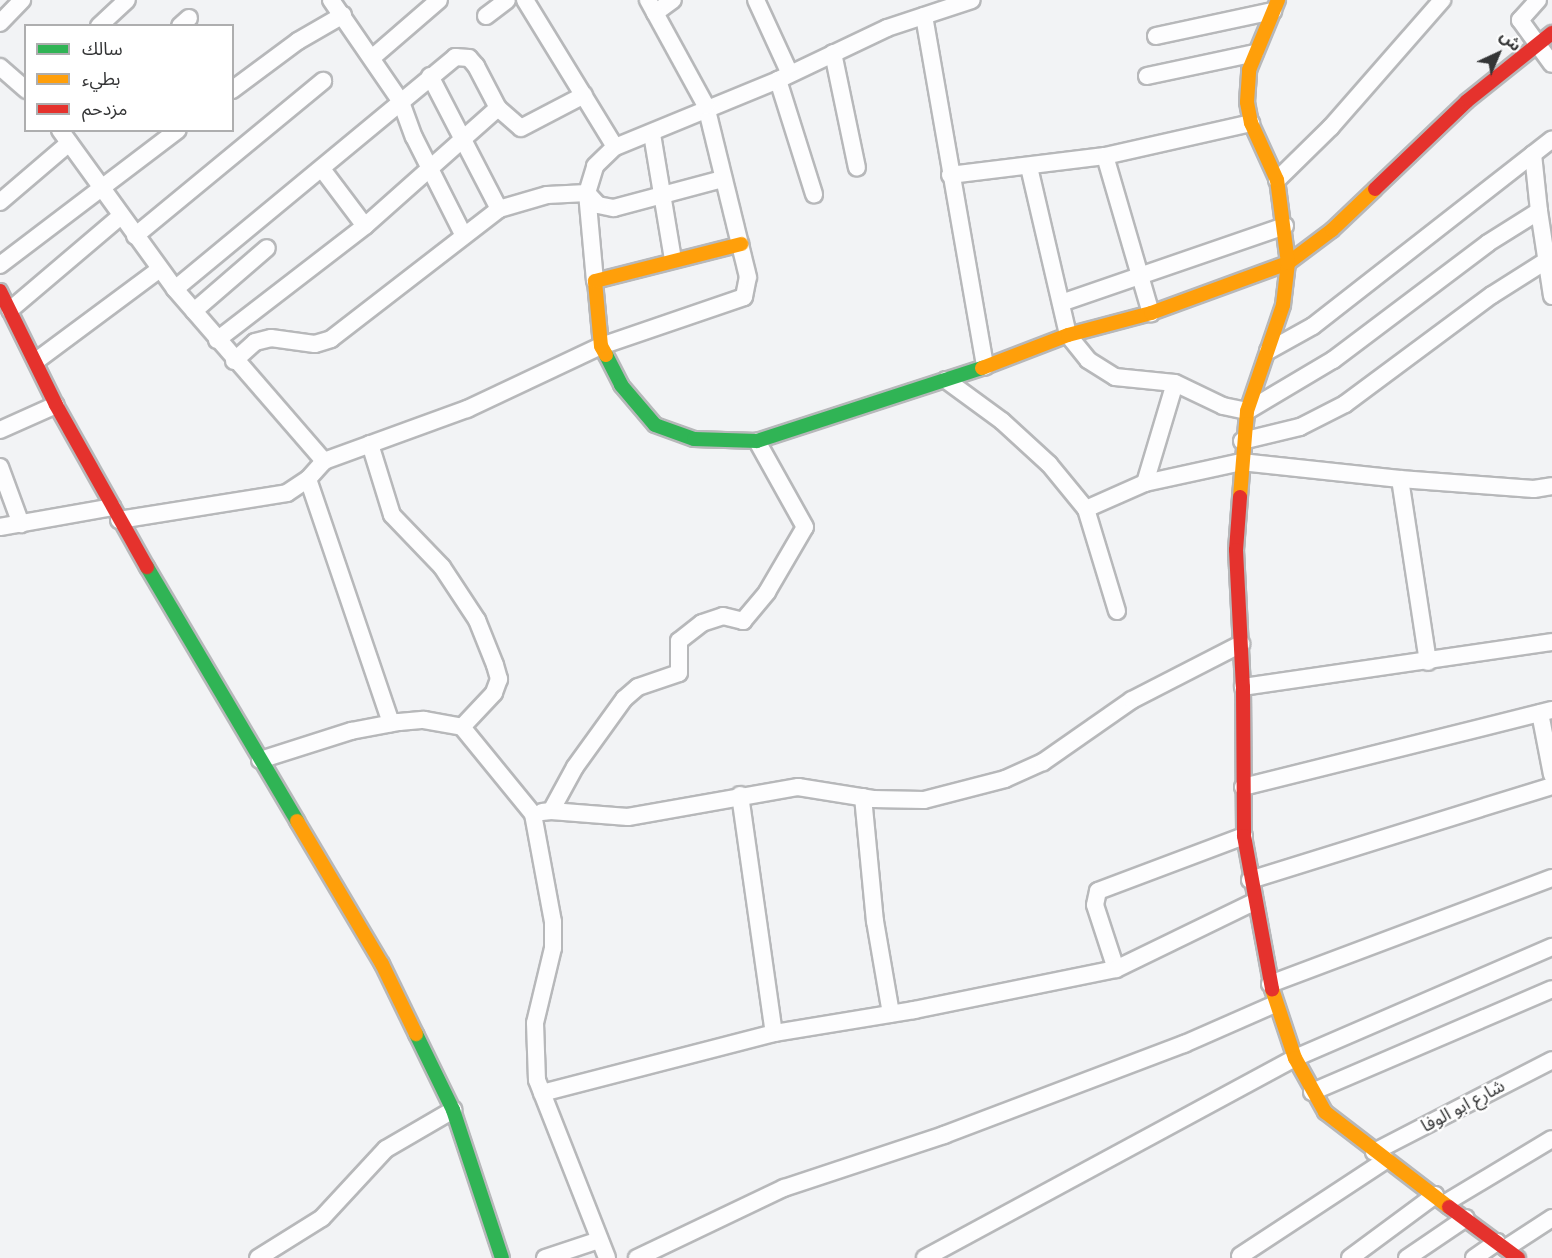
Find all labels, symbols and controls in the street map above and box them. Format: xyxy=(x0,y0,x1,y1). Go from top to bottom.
legend xyxy=(24,24,234,132)
north arrow xyxy=(1468,24,1528,84)
text: ش xyxy=(1496,26,1525,55)
text: سالك xyxy=(82,38,123,59)
text: بطيء xyxy=(82,68,120,89)
text: مزدحم xyxy=(82,98,127,119)
street label: شارع ابو الوفا xyxy=(1417,1075,1509,1137)

